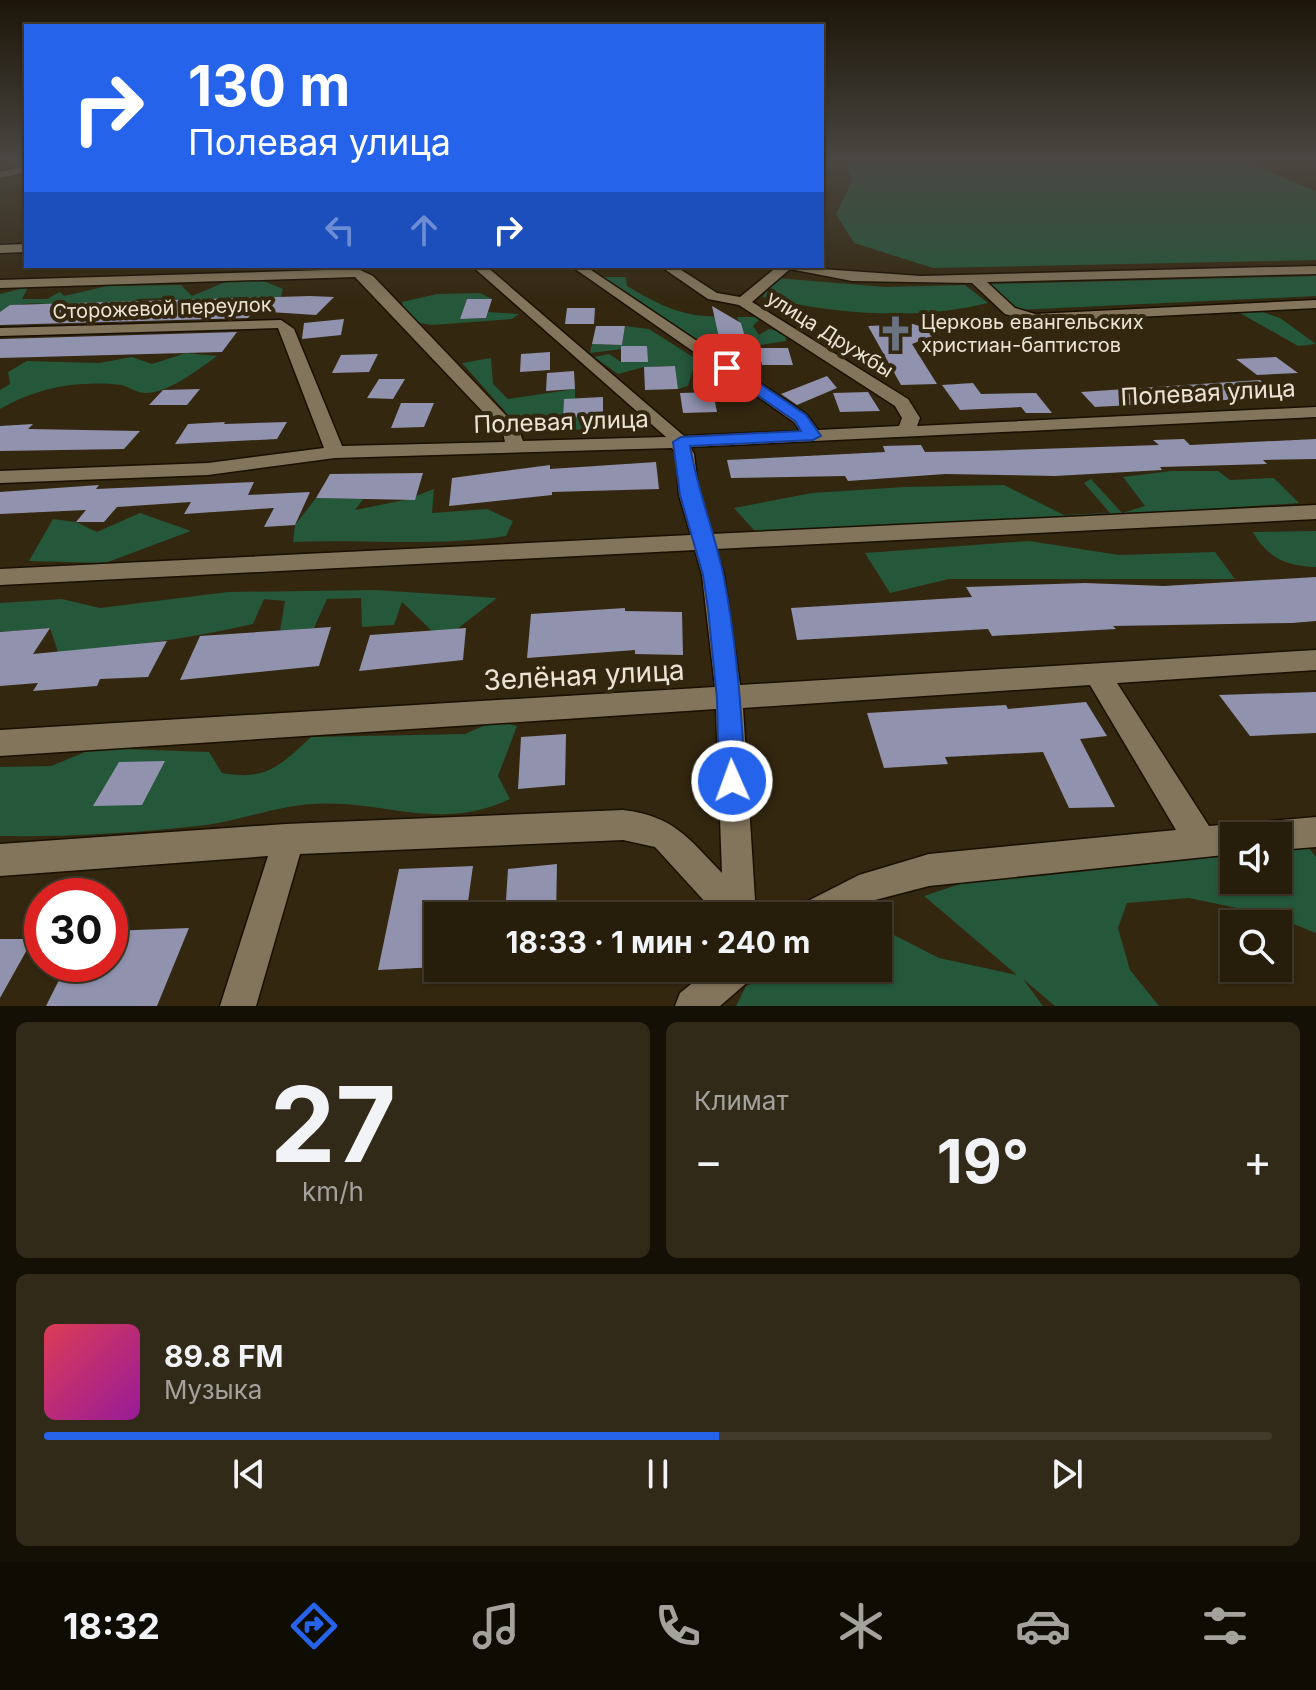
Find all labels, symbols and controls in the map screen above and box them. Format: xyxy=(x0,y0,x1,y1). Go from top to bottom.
text: 130 m xyxy=(188,52,350,120)
icon: right xyxy=(56,56,160,160)
text: Полевая улица xyxy=(188,120,451,164)
icon: left xyxy=(318,208,362,252)
icon: ahead xyxy=(402,208,446,252)
icon: right xyxy=(486,208,530,252)
street label: улица Дружбы xyxy=(762,285,898,383)
street label: Сторожевой переулок xyxy=(52,292,272,324)
place label: Церковь евангельских христиан-баптистов xyxy=(921,310,1144,357)
church icon: Церковь евангельских христиан-баптистов xyxy=(876,314,914,352)
pin xyxy=(693,334,761,402)
icon: arrive xyxy=(705,346,749,390)
street label: Полевая улица xyxy=(1120,373,1296,412)
street label: Полевая улица xyxy=(473,404,649,439)
street label: Зелёная улица xyxy=(483,653,685,697)
position arrow xyxy=(690,739,774,823)
map controls xyxy=(1220,822,1292,982)
button: sound xyxy=(1220,822,1292,894)
speed limit sign: 30 xyxy=(24,878,128,982)
button: search xyxy=(1220,910,1292,982)
text: 18:33 · 1 мин · 240 m xyxy=(506,924,810,960)
text: 27 xyxy=(270,1061,396,1187)
text: Климат xyxy=(694,1085,789,1116)
text: 19° xyxy=(937,1125,1029,1197)
text: − xyxy=(694,1134,723,1188)
text: + xyxy=(1243,1134,1272,1188)
text: km/h xyxy=(302,1176,364,1207)
text: 89.8 FM xyxy=(164,1338,284,1374)
text: Музыка xyxy=(164,1374,262,1405)
icon: previous xyxy=(227,1452,271,1496)
icon: pause xyxy=(636,1452,680,1496)
icon: next xyxy=(1045,1452,1089,1496)
icon: directions xyxy=(286,1598,342,1654)
icon: music xyxy=(468,1598,524,1654)
icon: phone xyxy=(650,1598,706,1654)
icon: climate xyxy=(833,1598,889,1654)
icon: car xyxy=(1015,1598,1071,1654)
icon: filters xyxy=(1197,1598,1253,1654)
text: 18:32 xyxy=(63,1604,160,1648)

